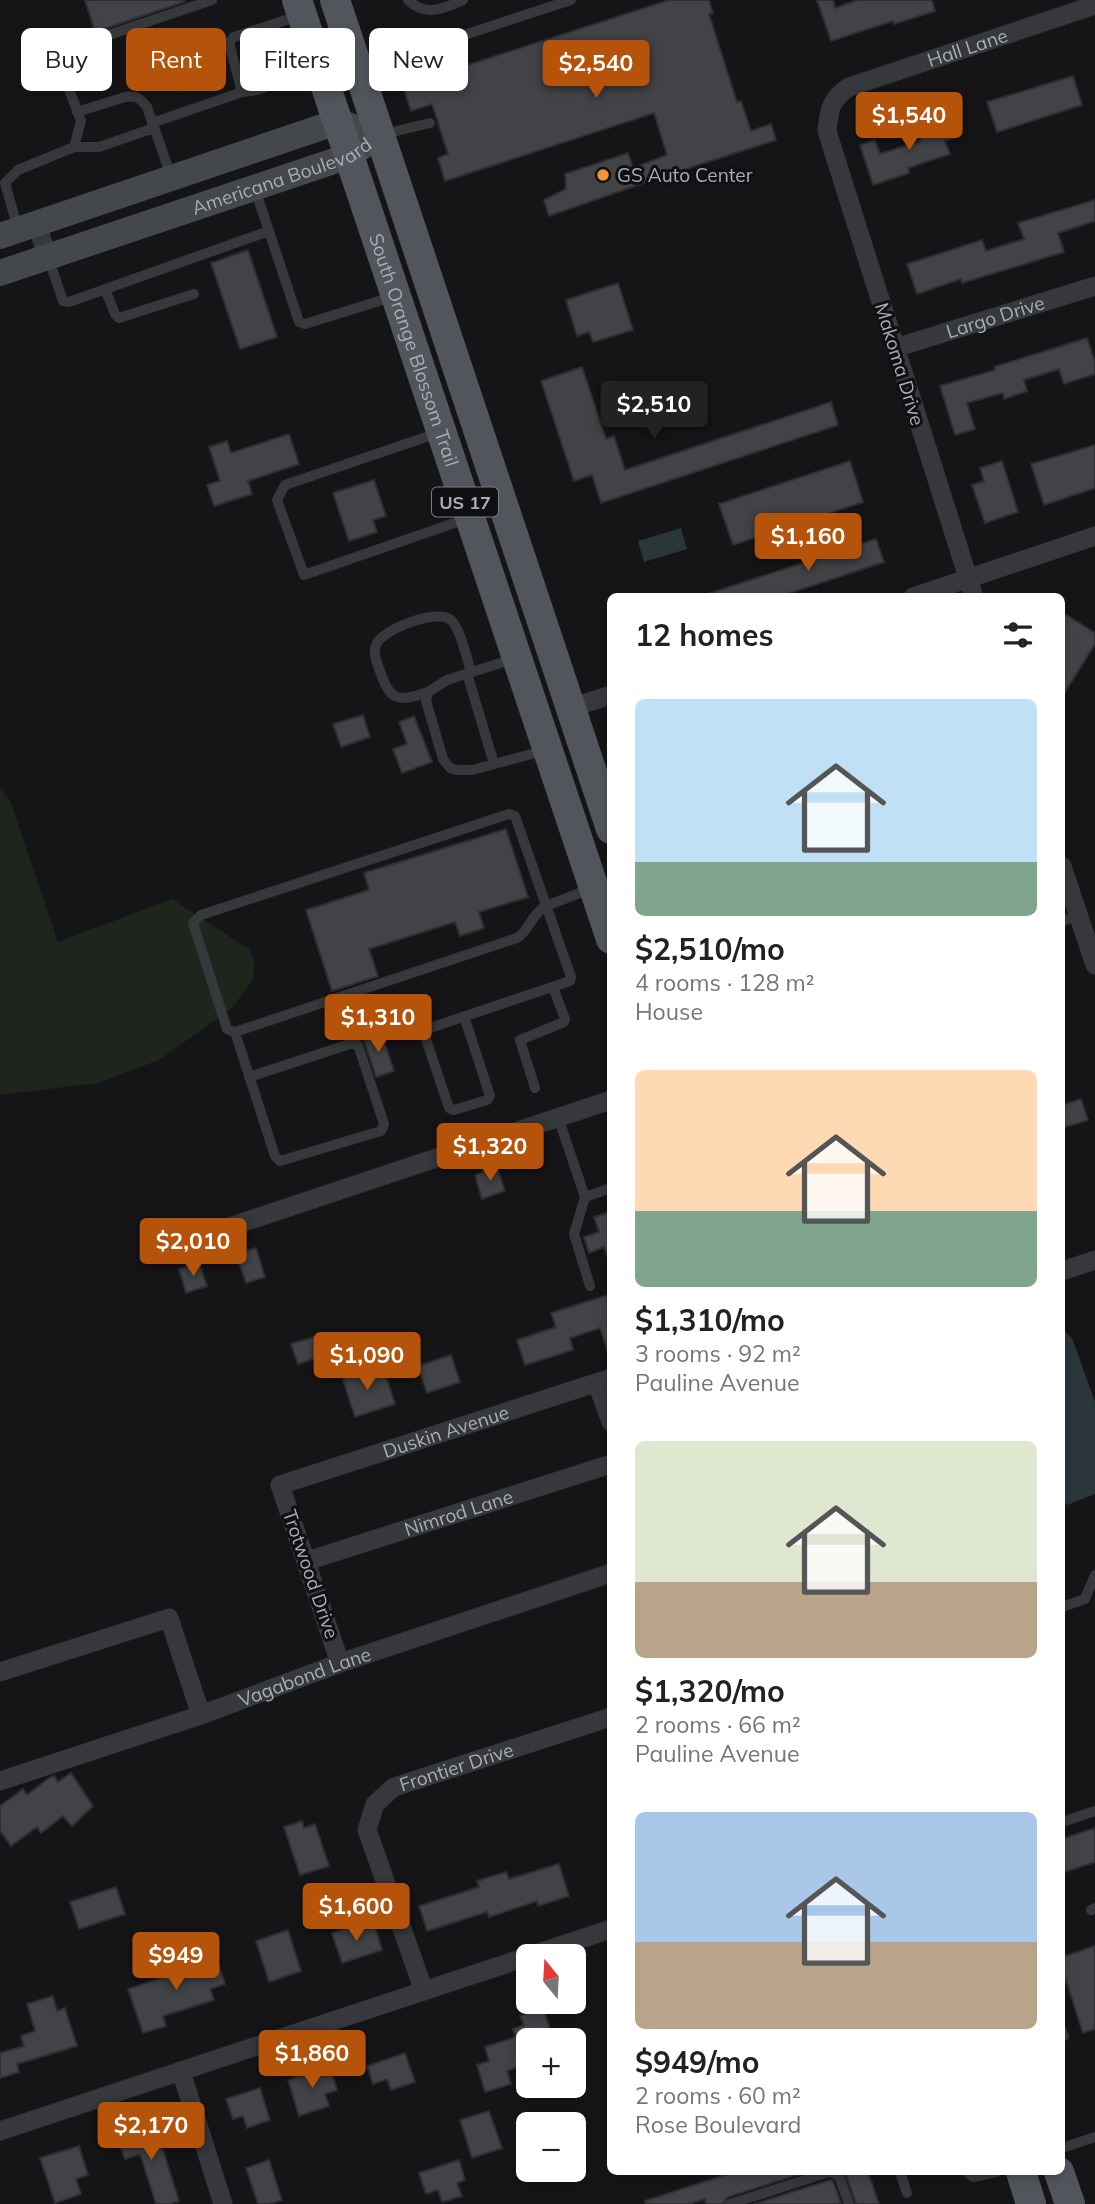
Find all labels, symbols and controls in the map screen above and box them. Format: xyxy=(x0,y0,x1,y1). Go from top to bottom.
street label: Hall Lane xyxy=(924,23,1011,72)
chip: Buy xyxy=(21,28,112,91)
chip: Rent xyxy=(126,28,226,91)
chip: Filters xyxy=(240,28,355,91)
chip: New xyxy=(369,28,468,91)
pin: $2,540 xyxy=(539,41,653,100)
text: $2,540 xyxy=(559,48,633,77)
pin: $1,540 xyxy=(852,92,966,152)
text: $1,540 xyxy=(872,100,946,129)
street label: Americana Boulevard xyxy=(189,132,376,220)
place label: GS Auto Center xyxy=(617,163,753,187)
marker: GS Auto Center xyxy=(595,167,611,183)
street label: South Orange Blossom Trail xyxy=(364,230,464,470)
street label: Largo Drive xyxy=(943,290,1047,343)
street label: Makoma Drive xyxy=(870,300,930,428)
pin: $2,510 xyxy=(597,382,711,441)
text: $2,510 xyxy=(617,389,691,418)
road number: US 17 xyxy=(432,488,498,516)
pin: $1,160 xyxy=(751,514,865,573)
text: $1,160 xyxy=(771,521,845,550)
text: 12 homes xyxy=(635,616,774,654)
icon: filters xyxy=(999,616,1037,654)
icon: home xyxy=(773,745,899,871)
text: $2,510/mo xyxy=(635,930,785,968)
text: 4 rooms · 128 m² xyxy=(635,968,815,997)
pin: $1,310 xyxy=(321,995,435,1054)
text: House xyxy=(635,997,703,1026)
text: $1,310 xyxy=(341,1002,415,1031)
icon: home xyxy=(773,1116,899,1242)
pin: $1,320 xyxy=(433,1124,547,1183)
text: $1,320 xyxy=(453,1131,527,1160)
pin: $2,010 xyxy=(136,1218,250,1278)
text: $2,010 xyxy=(156,1226,230,1255)
text: $1,310/mo xyxy=(635,1301,785,1339)
pin: $1,090 xyxy=(310,1332,424,1392)
text: 3 rooms · 92 m² xyxy=(635,1339,801,1368)
text: $1,090 xyxy=(330,1340,404,1369)
text: Pauline Avenue xyxy=(635,1368,800,1397)
street label: Duskin Avenue xyxy=(380,1400,512,1463)
street label: Nimrod Lane xyxy=(401,1484,516,1541)
icon: home xyxy=(773,1487,899,1613)
street label: Trotwood Drive xyxy=(278,1506,344,1642)
street label: Vagabond Lane xyxy=(235,1642,374,1712)
text: $1,320/mo xyxy=(635,1672,785,1710)
text: 2 rooms · 66 m² xyxy=(635,1710,801,1739)
street label: Frontier Drive xyxy=(396,1737,516,1797)
text: Pauline Avenue xyxy=(635,1739,800,1768)
icon: home xyxy=(773,1858,899,1984)
pin: $1,600 xyxy=(299,1884,413,1943)
text: $1,600 xyxy=(319,1891,393,1920)
pin: $949 xyxy=(135,1932,217,1992)
text: $949 xyxy=(148,1940,204,1969)
north arrow xyxy=(516,1944,586,2014)
map controls xyxy=(516,1944,586,2182)
button: + xyxy=(516,2028,586,2098)
pin: $1,860 xyxy=(255,2030,369,2090)
text: $1,860 xyxy=(275,2038,349,2067)
text: $949/mo xyxy=(635,2043,759,2081)
text: 2 rooms · 60 m² xyxy=(635,2081,801,2110)
pin: $2,170 xyxy=(94,2102,208,2162)
text: $2,170 xyxy=(114,2110,188,2139)
text: Rose Boulevard xyxy=(635,2110,801,2139)
button: − xyxy=(516,2112,586,2182)

